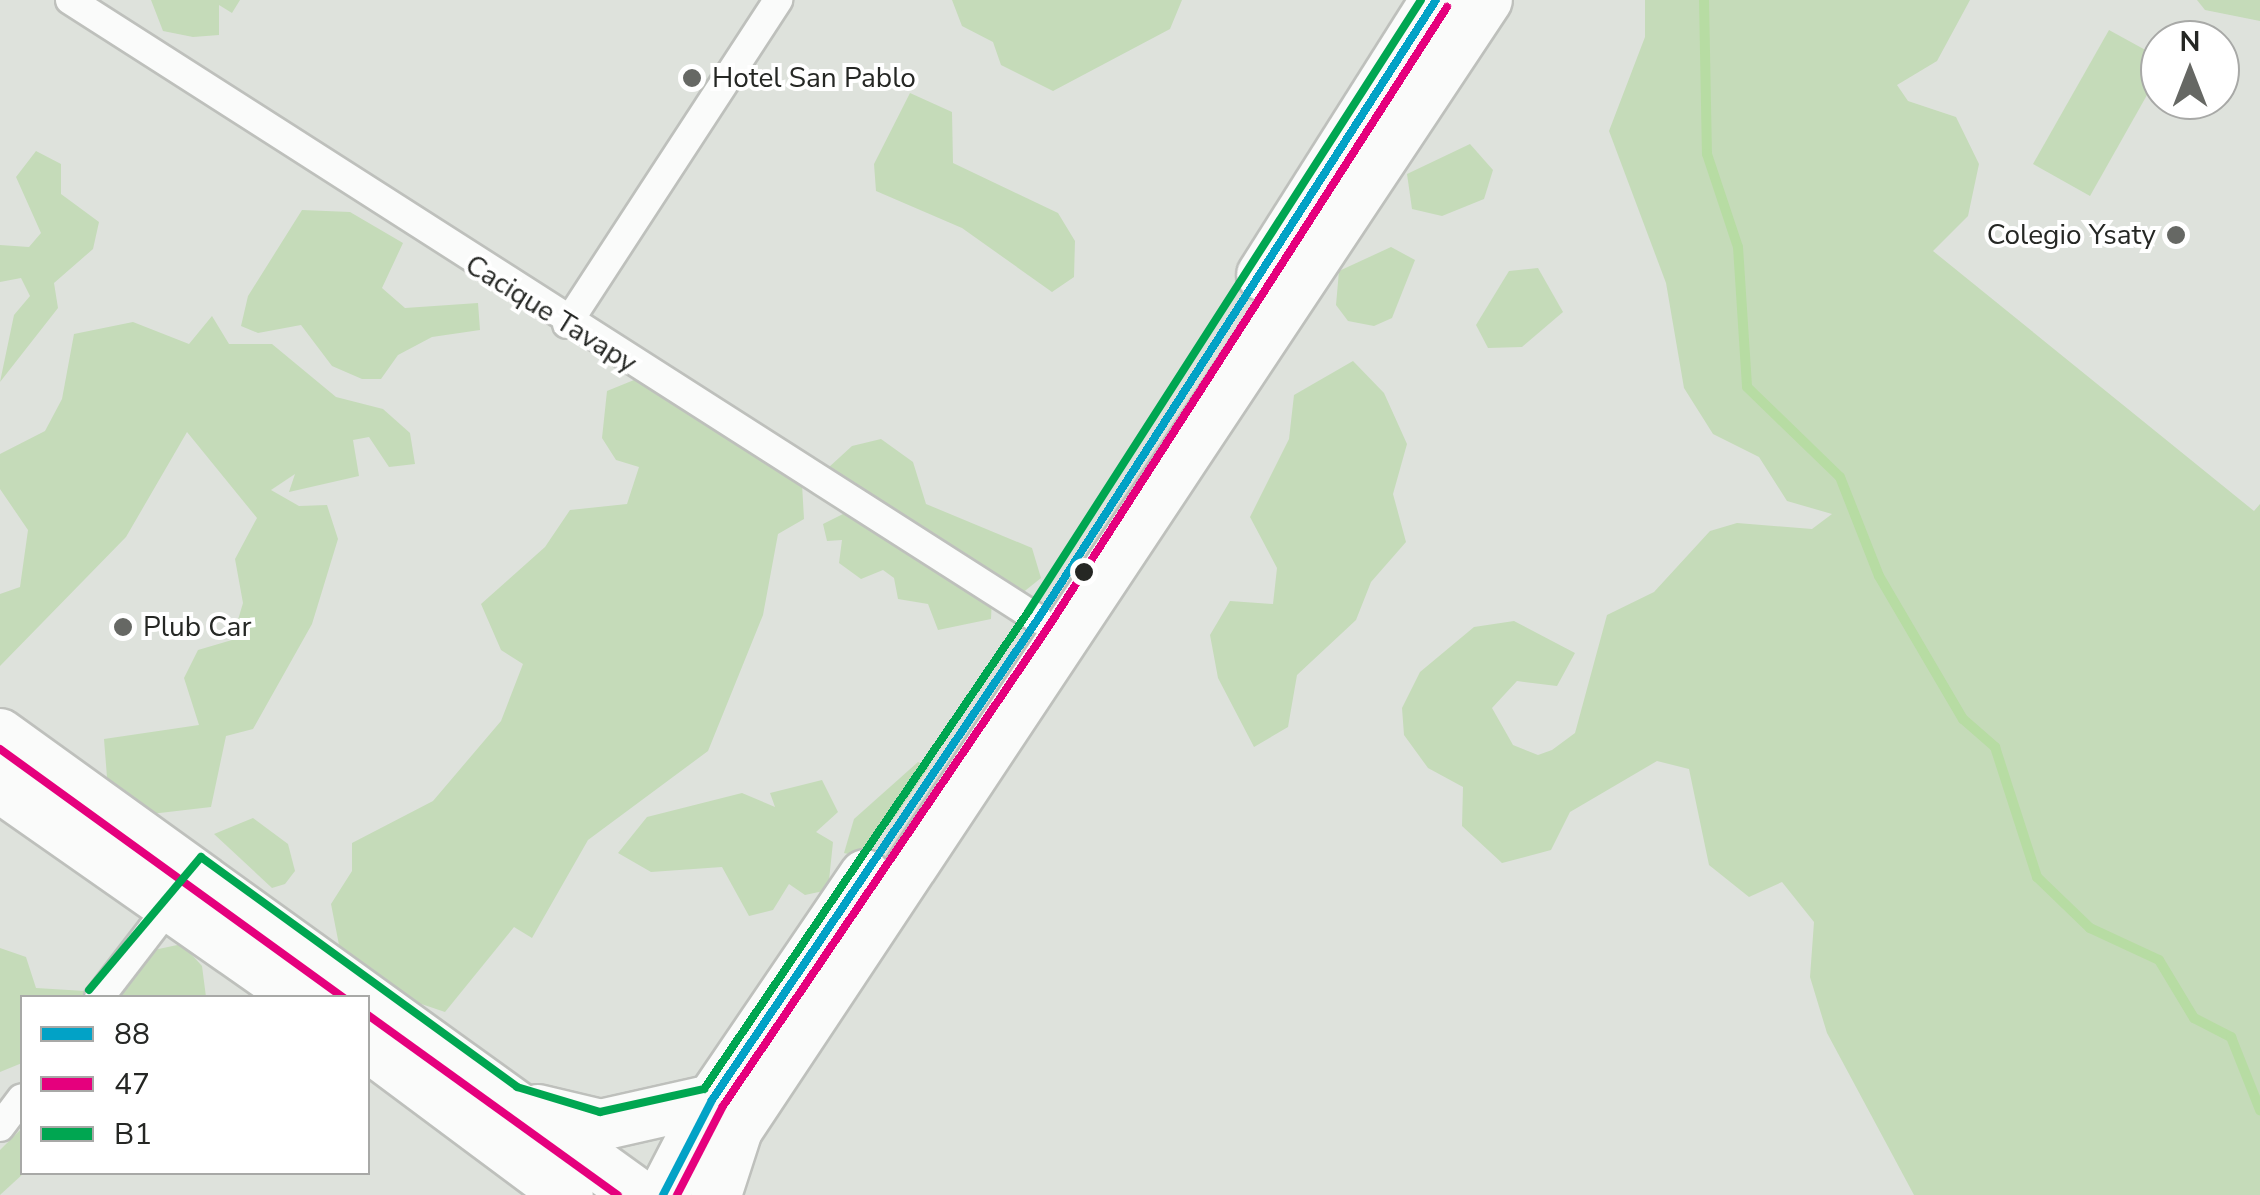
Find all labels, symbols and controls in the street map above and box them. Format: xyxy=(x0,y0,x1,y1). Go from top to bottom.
north arrow xyxy=(2140,20,2240,120)
text: N xyxy=(2180,23,2200,61)
place label: Hotel San Pablo xyxy=(712,61,916,95)
marker: Hotel San Pablo xyxy=(681,67,703,89)
place label: Colegio Ysaty xyxy=(1987,218,2156,252)
marker: Colegio Ysaty xyxy=(2165,224,2187,246)
street label: Cacique Tavapy xyxy=(459,248,643,380)
unlabelled marker xyxy=(1074,562,1094,582)
place label: Plub Car xyxy=(143,610,251,644)
marker: Plub Car xyxy=(112,616,134,638)
legend xyxy=(20,995,370,1175)
text: 88 xyxy=(114,1014,150,1055)
text: 47 xyxy=(114,1064,150,1105)
text: B1 xyxy=(114,1114,152,1155)

